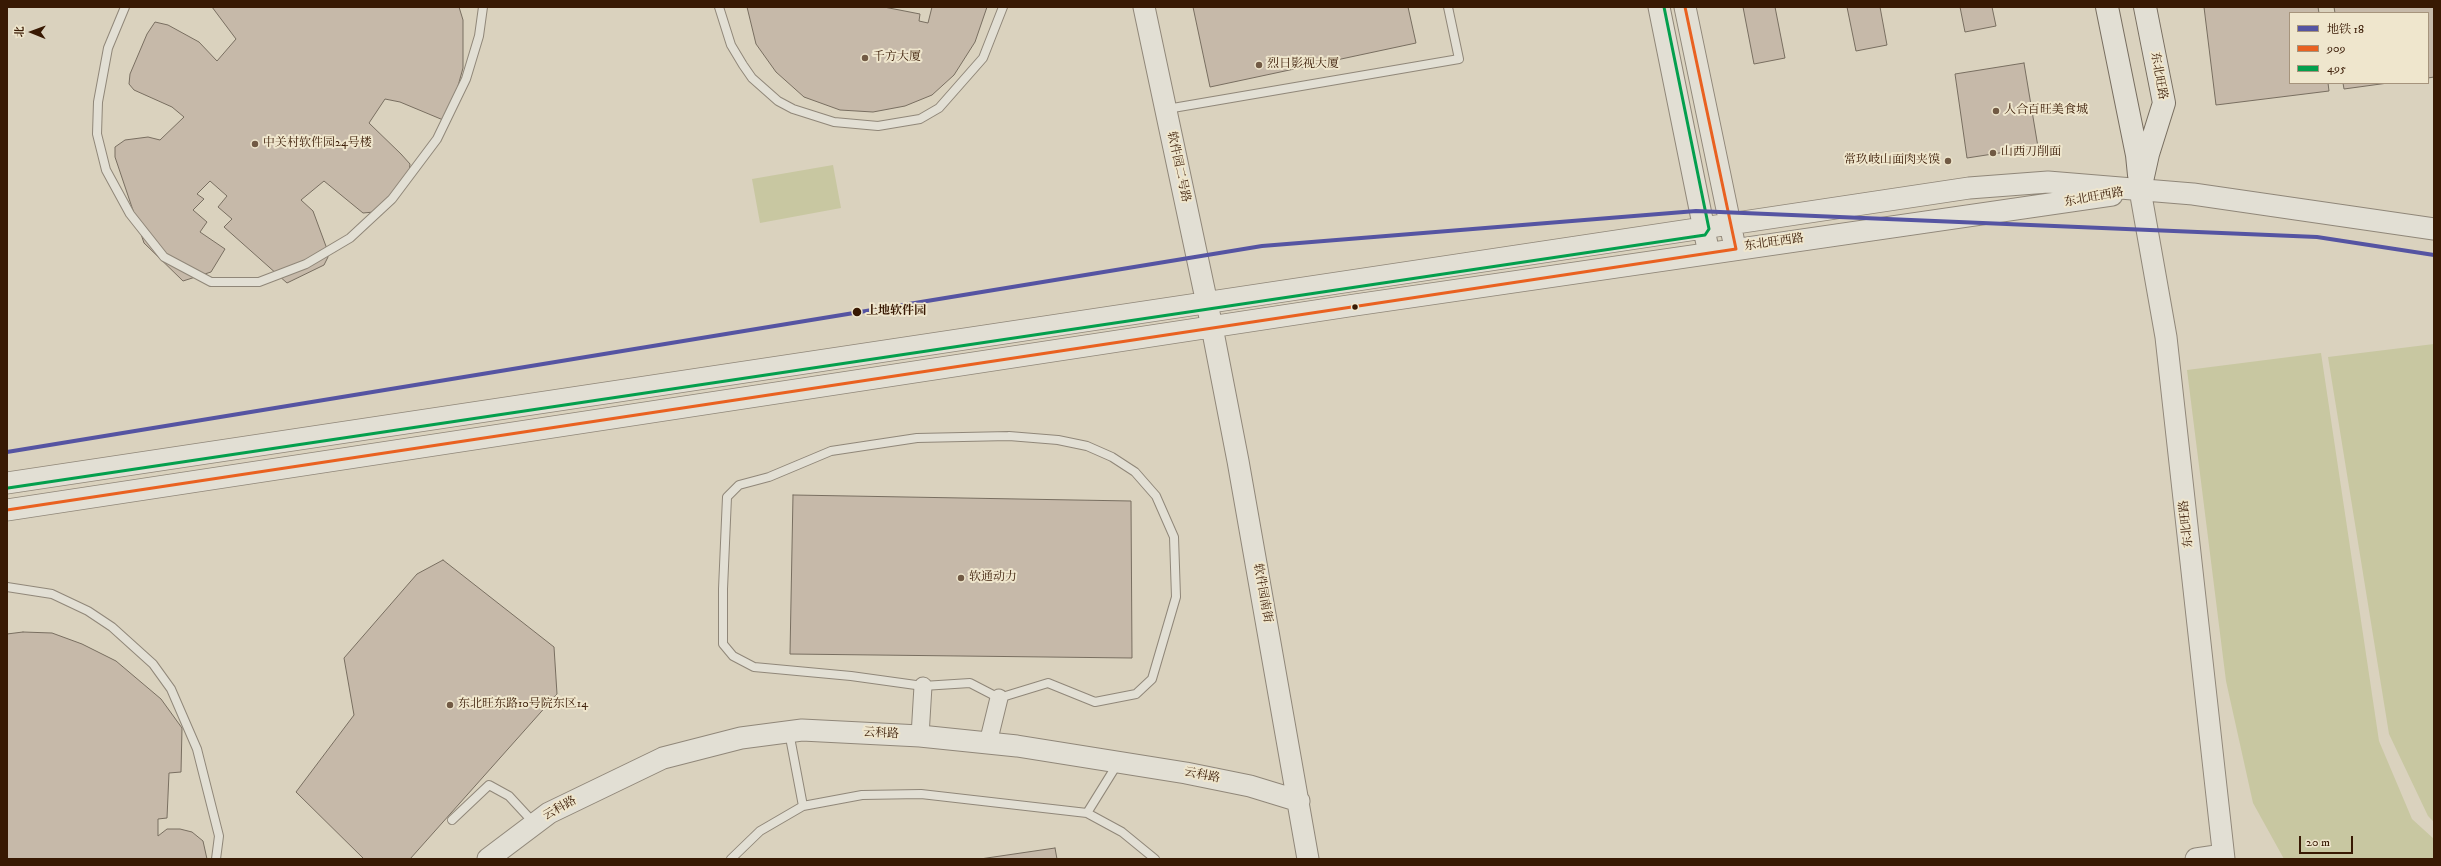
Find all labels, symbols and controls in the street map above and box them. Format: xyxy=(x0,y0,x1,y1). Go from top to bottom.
north arrow xyxy=(12,12,52,52)
legend xyxy=(2289,12,2429,84)
text: 地铁 18 xyxy=(2327,22,2364,37)
text: 北 xyxy=(13,26,27,37)
text: 909 xyxy=(2327,41,2345,56)
place label: 千方大厦 xyxy=(873,51,921,65)
street label: 东北旺路 xyxy=(2147,51,2169,101)
marker: 千方大厦 xyxy=(860,53,870,63)
place label: 烈日影视大厦 xyxy=(1267,58,1339,72)
marker: 烈日影视大厦 xyxy=(1254,60,1264,70)
text: 495 xyxy=(2327,61,2346,76)
place label: 人合百旺美食城 xyxy=(2004,104,2088,118)
marker: 人合百旺美食城 xyxy=(1991,106,2001,116)
street label: 软件园二号路 xyxy=(1163,130,1193,204)
place label: 中关村软件园24号楼 xyxy=(263,137,372,151)
marker: 中关村软件园24号楼 xyxy=(250,139,260,149)
place label: 山西刀削面 xyxy=(2001,146,2061,160)
marker: 山西刀削面 xyxy=(1988,148,1998,158)
place label: 常玖岐山面肉夹馍 xyxy=(1844,154,1940,168)
marker: 常玖岐山面肉夹馍 xyxy=(1943,156,1953,166)
street label: 东北旺西路 xyxy=(2063,186,2125,210)
street label: 东北旺西路 xyxy=(1743,232,1805,254)
unlabelled marker xyxy=(1350,302,1360,312)
place label: 上地软件园 xyxy=(866,305,926,319)
marker: 上地软件园 xyxy=(851,306,863,318)
street label: 东北旺路 xyxy=(2177,499,2197,549)
street label: 软件园南街 xyxy=(1250,562,1274,624)
place label: 软通动力 xyxy=(969,571,1017,585)
marker: 软通动力 xyxy=(956,573,966,583)
place label: 东北旺东路10号院东区14 xyxy=(458,698,588,712)
marker: 东北旺东路10号院东区14 xyxy=(445,700,455,710)
street label: 云科路 xyxy=(863,726,899,742)
street label: 云科路 xyxy=(1183,765,1221,787)
street label: 云科路 xyxy=(541,794,579,824)
scale bar xyxy=(2301,828,2355,854)
text: 20 m xyxy=(2306,835,2330,850)

